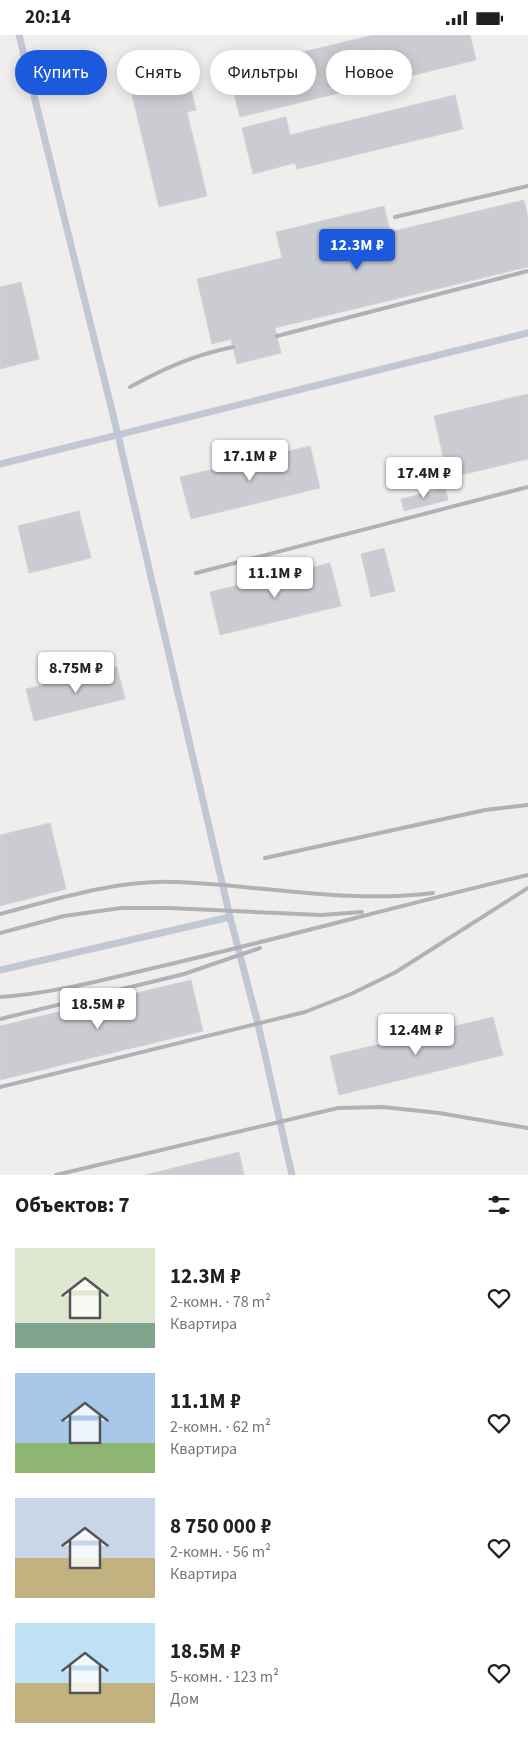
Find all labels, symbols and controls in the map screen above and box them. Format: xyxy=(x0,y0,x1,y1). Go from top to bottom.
text: 20:14 xyxy=(25,4,71,31)
chip: Купить xyxy=(15,50,107,95)
chip: Снять xyxy=(117,50,200,95)
chip: Фильтры xyxy=(210,50,316,95)
chip: Новое xyxy=(326,50,412,95)
pin: 12.3M ₽ xyxy=(311,229,403,271)
text: 12.3M ₽ xyxy=(330,234,384,256)
pin: 17.1M ₽ xyxy=(204,439,296,482)
text: 17.1M ₽ xyxy=(223,445,277,467)
pin: 17.4M ₽ xyxy=(378,457,470,499)
text: 17.4M ₽ xyxy=(397,462,451,484)
pin: 11.1M ₽ xyxy=(229,557,321,599)
text: 11.1M ₽ xyxy=(248,562,302,584)
pin: 8.75M ₽ xyxy=(30,651,122,694)
text: 8.75M ₽ xyxy=(49,657,103,679)
pin: 18.5M ₽ xyxy=(52,987,144,1030)
text: 18.5M ₽ xyxy=(71,993,125,1015)
pin: 12.4M ₽ xyxy=(370,1013,462,1056)
text: 12.4M ₽ xyxy=(389,1019,443,1041)
text: Объектов: 7 xyxy=(15,1190,130,1220)
icon: filters xyxy=(485,1191,513,1219)
text: 12.3M ₽ xyxy=(170,1261,241,1291)
icon: home xyxy=(55,1268,115,1328)
icon: heart xyxy=(485,1284,513,1312)
text: 2-комн. · 78 m² xyxy=(170,1291,271,1313)
text: Квартира xyxy=(170,1313,237,1335)
text: 11.1M ₽ xyxy=(170,1386,241,1416)
icon: home xyxy=(55,1393,115,1453)
icon: heart xyxy=(485,1409,513,1437)
text: 2-комн. · 62 m² xyxy=(170,1416,271,1438)
text: Квартира xyxy=(170,1438,237,1460)
text: 8 750 000 ₽ xyxy=(170,1511,271,1541)
icon: home xyxy=(55,1518,115,1578)
icon: heart xyxy=(485,1534,513,1562)
text: 2-комн. · 56 m² xyxy=(170,1541,271,1563)
text: Квартира xyxy=(170,1563,237,1585)
text: 18.5M ₽ xyxy=(170,1636,241,1666)
icon: home xyxy=(55,1643,115,1703)
icon: heart xyxy=(485,1659,513,1687)
text: 5-комн. · 123 m² xyxy=(170,1666,279,1688)
text: Дом xyxy=(170,1688,199,1710)

